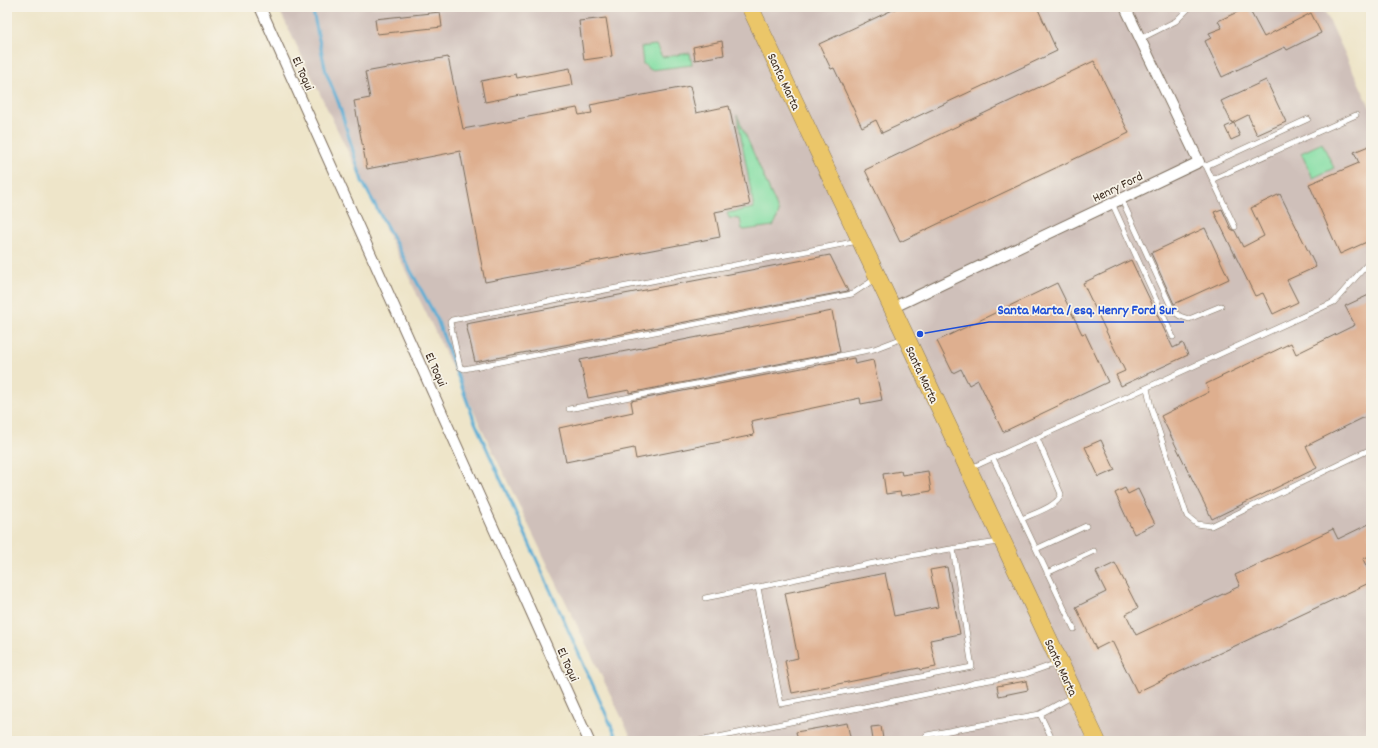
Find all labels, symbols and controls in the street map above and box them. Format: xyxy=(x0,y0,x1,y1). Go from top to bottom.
street label: Santa Marta xyxy=(761,50,805,115)
street label: El Toqui xyxy=(286,54,318,95)
street label: Henry Ford xyxy=(1090,168,1147,209)
callout: Santa Marta / esq. Henry Ford Sur xyxy=(989,296,1184,322)
text: Santa Marta / esq. Henry Ford Sur xyxy=(998,301,1177,321)
street label: Santa Marta xyxy=(899,343,943,408)
street label: El Toqui xyxy=(419,350,451,391)
street label: Santa Marta xyxy=(1038,636,1082,701)
street label: El Toqui xyxy=(551,645,583,686)

